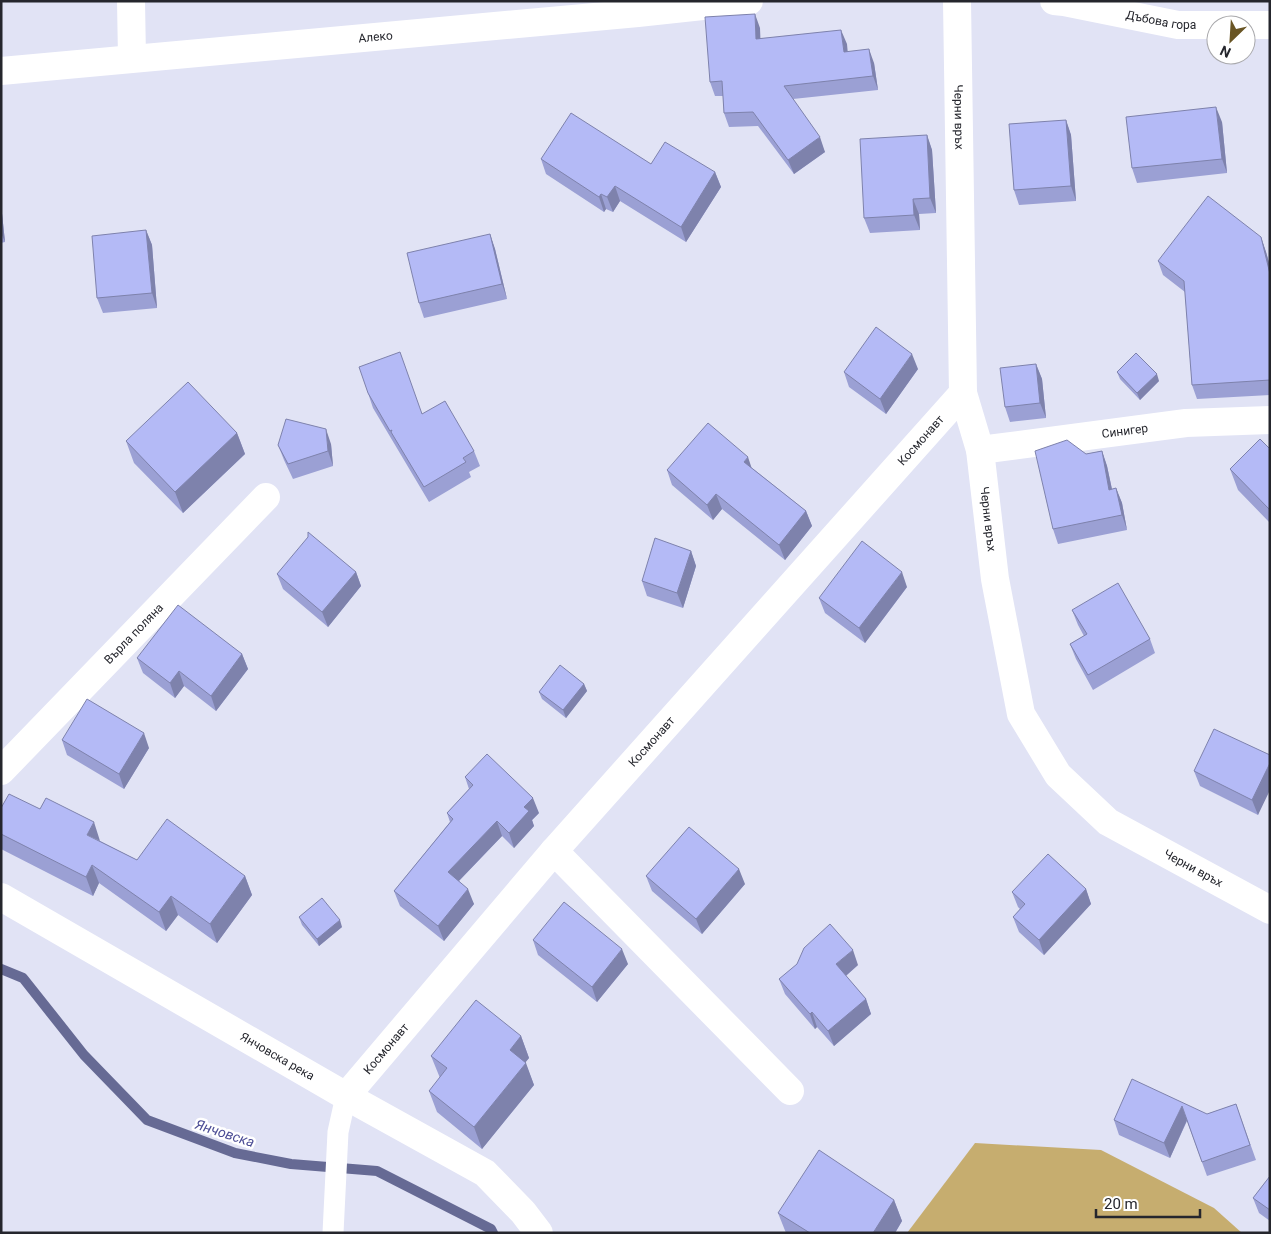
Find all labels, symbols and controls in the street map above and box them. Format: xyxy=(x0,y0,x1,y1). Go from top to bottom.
street label: Дъбова гора xyxy=(1125,8,1196,32)
north arrow xyxy=(1206,15,1256,65)
street label: Алеко xyxy=(358,28,393,45)
text: N xyxy=(1218,42,1233,61)
street label: Черни връх xyxy=(951,84,966,150)
street label: Космонавт xyxy=(895,412,947,468)
street label: Синигер xyxy=(1101,421,1149,441)
street label: Черни връх xyxy=(977,486,999,552)
street label: Върла поляна xyxy=(101,601,166,667)
street label: Космонавт xyxy=(626,714,678,770)
street label: Черни връх xyxy=(1161,847,1225,890)
street label: Космонавт xyxy=(361,1020,412,1077)
street label: Янчовска река xyxy=(238,1030,317,1083)
water label: Янчовска xyxy=(192,1116,257,1150)
scale bar xyxy=(1096,1186,1200,1218)
text: 20 m xyxy=(1104,1195,1138,1213)

